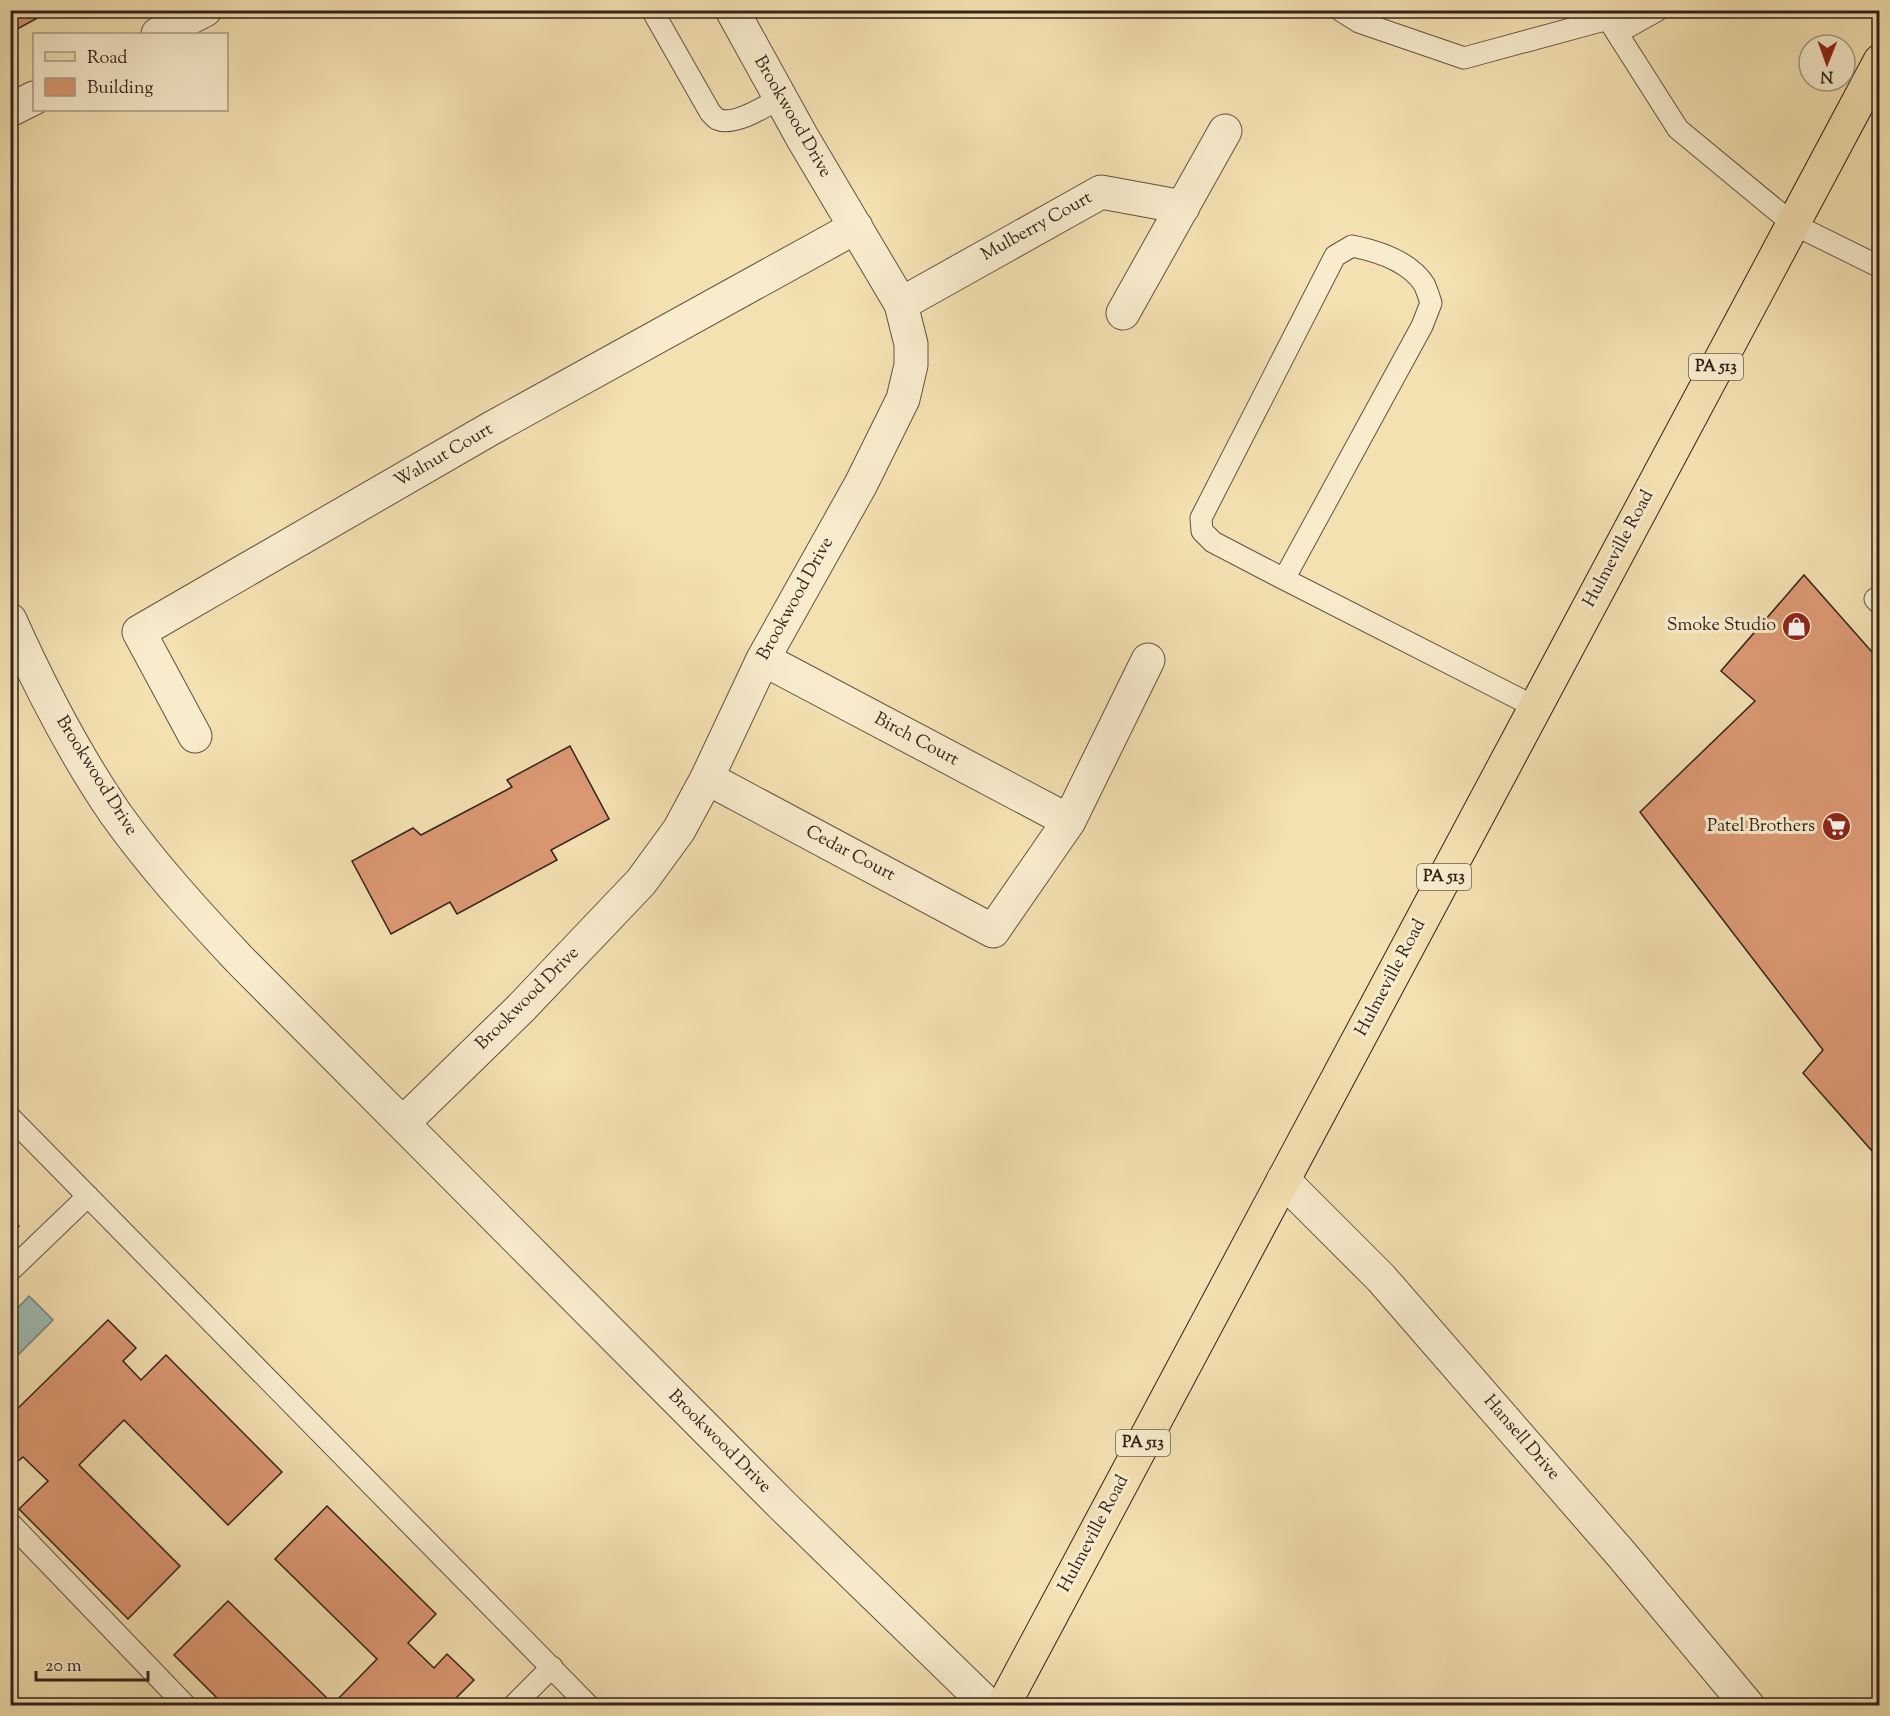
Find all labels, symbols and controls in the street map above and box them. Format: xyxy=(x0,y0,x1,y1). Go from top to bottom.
legend xyxy=(33,33,228,111)
north arrow xyxy=(1797,33,1857,93)
text: Road xyxy=(87,46,127,72)
street label: Brookwood Drive xyxy=(746,51,838,183)
text: N xyxy=(1820,64,1833,87)
text: Building xyxy=(87,76,153,102)
street label: Mulberry Court xyxy=(977,186,1097,268)
road number: PA 513 xyxy=(1689,354,1743,380)
street label: Walnut Court xyxy=(390,417,498,495)
street label: Hulmeville Road xyxy=(1577,486,1661,612)
street label: Brookwood Drive xyxy=(751,533,841,665)
shop icon: Smoke Studio xyxy=(1781,610,1813,642)
place label: Smoke Studio xyxy=(1667,613,1776,639)
street label: Birch Court xyxy=(869,707,963,773)
street label: Brookwood Drive xyxy=(49,711,143,841)
supermarket icon: Patel Brothers xyxy=(1820,811,1852,843)
place label: Patel Brothers xyxy=(1707,814,1815,840)
street label: Cedar Court xyxy=(800,819,900,889)
road number: PA 513 xyxy=(1417,864,1471,890)
street label: Hulmeville Road xyxy=(1349,915,1433,1041)
street label: Brookwood Drive xyxy=(470,941,586,1057)
street label: Brookwood Drive xyxy=(661,1384,777,1500)
street label: Hansell Drive xyxy=(1477,1390,1565,1486)
road number: PA 513 xyxy=(1116,1430,1170,1456)
street label: Hulmeville Road xyxy=(1052,1471,1136,1597)
scale bar xyxy=(36,1644,148,1682)
text: 20 m xyxy=(45,1654,82,1680)

